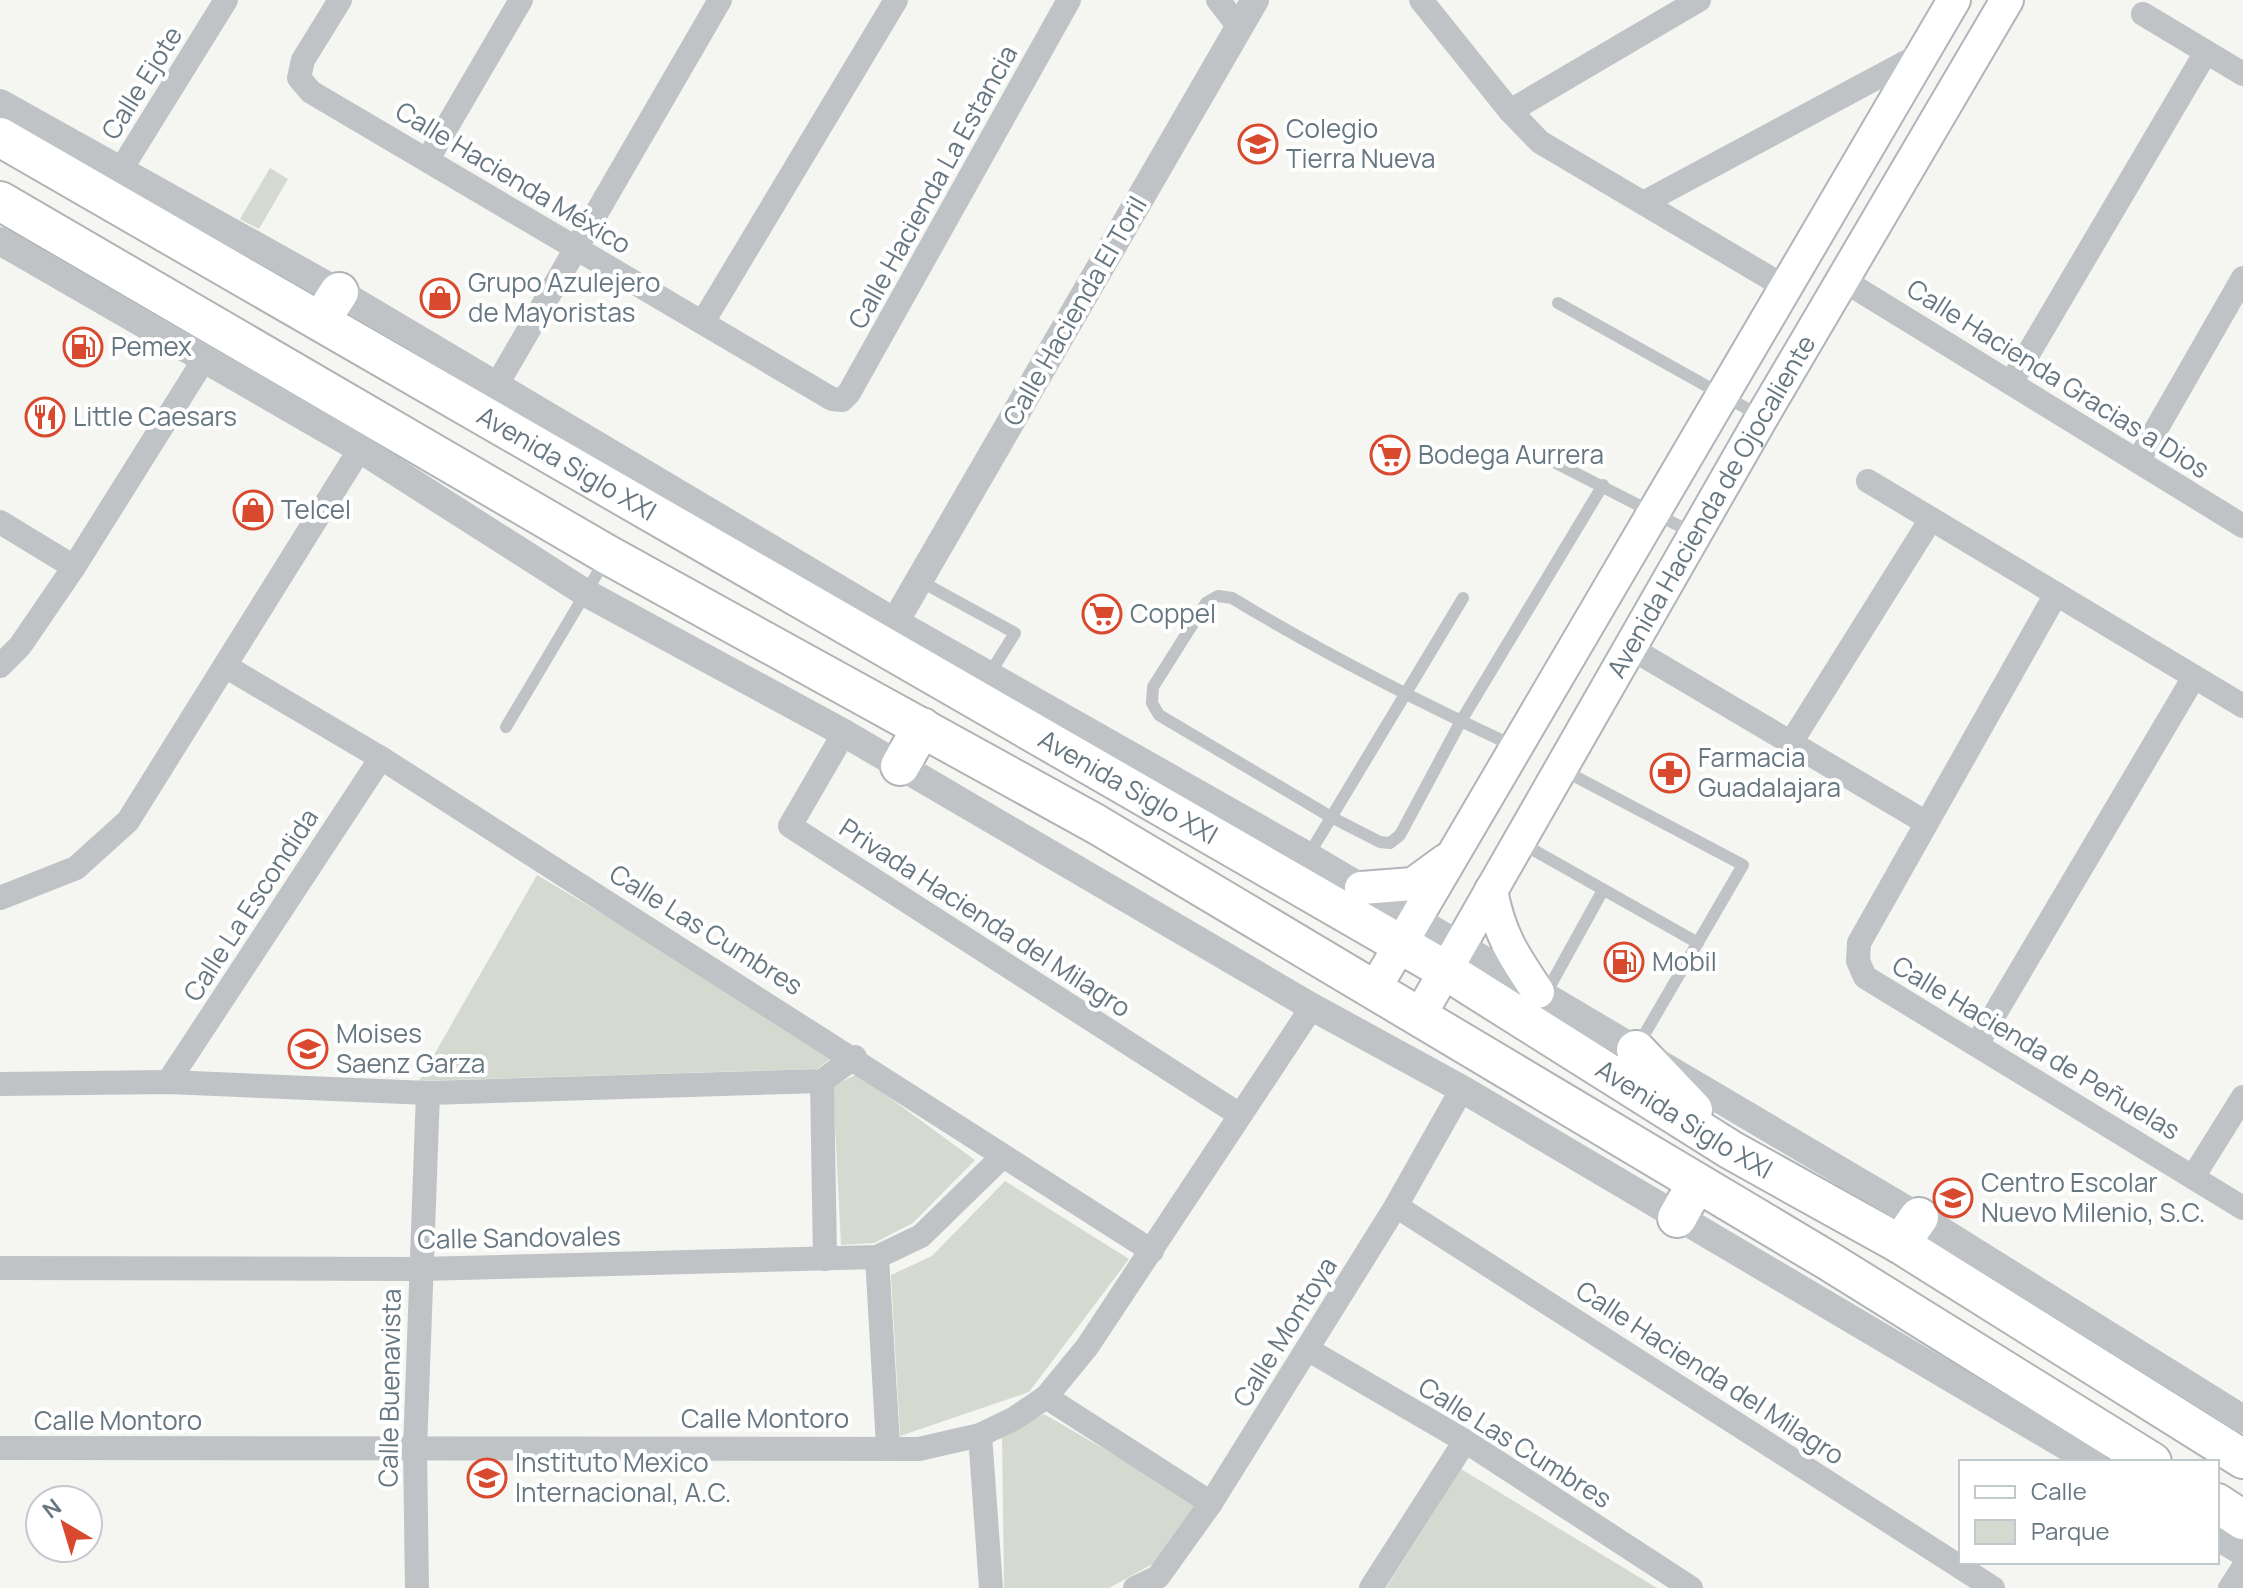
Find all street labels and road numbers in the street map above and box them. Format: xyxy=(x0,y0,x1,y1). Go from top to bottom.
street label: Calle Ejote xyxy=(92,19,190,146)
street label: Calle Hacienda La Estancia xyxy=(839,38,1025,335)
street label: Calle Hacienda México xyxy=(389,92,638,262)
street label: Calle Hacienda El Toril xyxy=(994,189,1155,432)
street label: Calle Hacienda Gracias a Dios xyxy=(1901,270,2217,486)
street label: Avenida Hacienda de Ojocaliente xyxy=(1598,328,1823,684)
street label: Avenida Siglo XXI xyxy=(471,397,663,529)
street label: Avenida Siglo XXI xyxy=(1032,721,1225,852)
street label: Calle La Escondida xyxy=(174,801,326,1008)
street label: Privada Hacienda del Milagro xyxy=(833,809,1138,1025)
street label: Calle Las Cumbres xyxy=(603,855,810,1003)
street label: Calle Hacienda de Peñuelas xyxy=(1886,947,2187,1148)
street label: Avenida Siglo XXI xyxy=(1589,1051,1779,1187)
street label: Calle Sandovales xyxy=(417,1217,621,1257)
street label: Calle Montoya xyxy=(1224,1250,1345,1413)
street label: Calle Hacienda del Milagro xyxy=(1569,1272,1852,1473)
street label: Calle Buenavista xyxy=(369,1288,409,1488)
street label: Calle Las Cumbres xyxy=(1412,1368,1619,1516)
street label: Calle Montoro xyxy=(681,1400,849,1436)
street label: Calle Montoro xyxy=(34,1402,202,1438)

